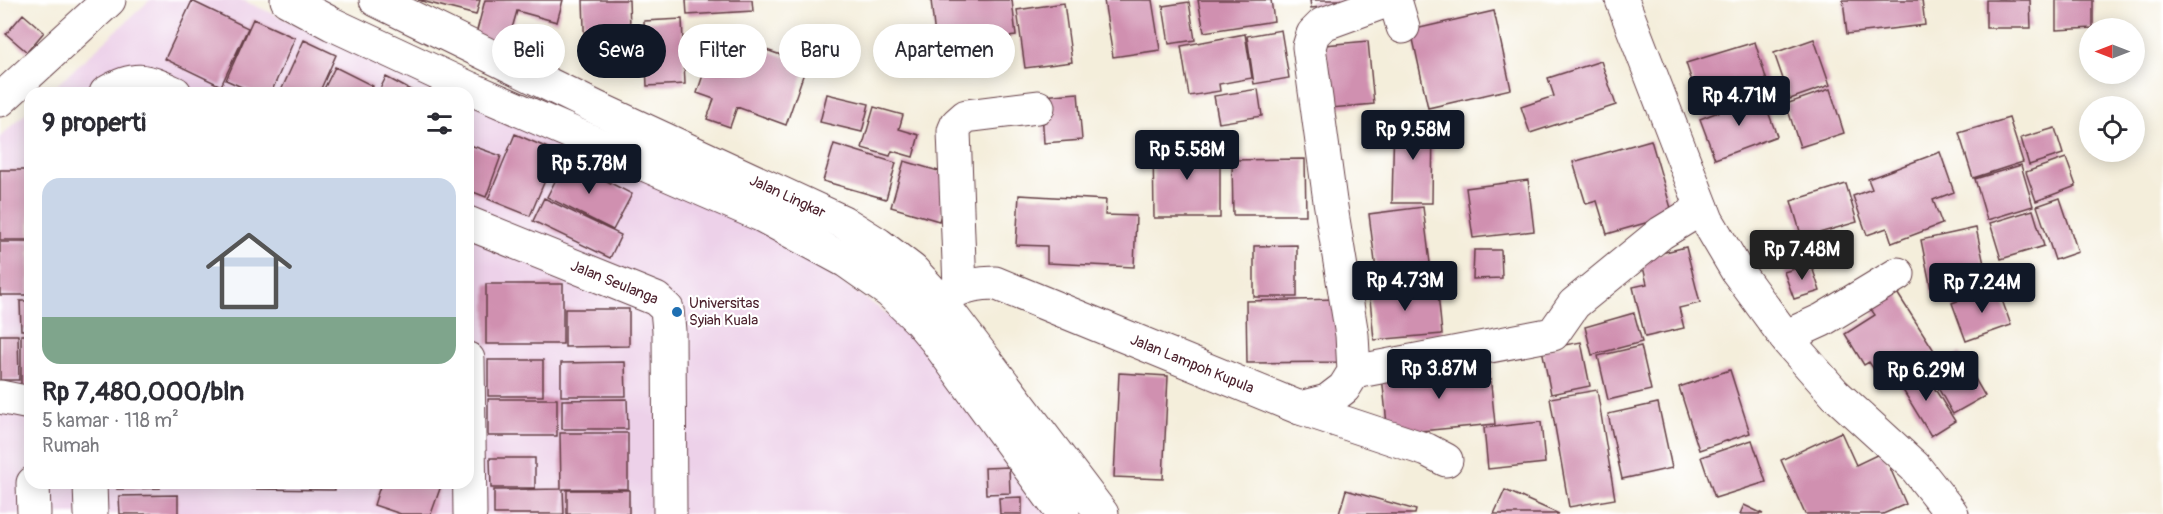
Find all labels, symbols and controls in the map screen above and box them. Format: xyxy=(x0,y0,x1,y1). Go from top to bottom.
north arrow xyxy=(2079,18,2145,84)
map controls xyxy=(2079,18,2145,162)
chip: Beli xyxy=(492,24,565,78)
chip: Sewa xyxy=(577,24,666,78)
chip: Filter xyxy=(678,24,767,78)
chip: Baru xyxy=(779,24,861,78)
chip: Apartemen xyxy=(873,24,1015,78)
pin: Rp 4.71M xyxy=(1677,76,1801,127)
text: Rp 4.71M xyxy=(1702,83,1776,108)
button: locate xyxy=(2079,96,2145,162)
text: 9 properti xyxy=(42,107,146,139)
icon: filters xyxy=(423,107,456,140)
pin: Rp 9.58M xyxy=(1351,110,1475,161)
text: Rp 9.58M xyxy=(1375,117,1451,142)
pin: Rp 5.58M xyxy=(1125,130,1249,181)
text: Rp 5.58M xyxy=(1149,137,1225,162)
pin: Rp 5.78M xyxy=(527,144,651,195)
text: Rp 5.78M xyxy=(551,151,627,176)
street label: Jalan Lingkar xyxy=(746,171,829,223)
icon: home xyxy=(195,217,303,325)
pin: Rp 7.48M xyxy=(1740,230,1864,281)
text: Rp 7.48M xyxy=(1764,237,1840,262)
street label: Jalan Seulanga xyxy=(568,256,661,309)
pin: Rp 4.73M xyxy=(1343,261,1467,312)
pin: Rp 7.24M xyxy=(1920,263,2044,314)
text: Rp 4.73M xyxy=(1366,268,1444,293)
text: Rp 7.24M xyxy=(1943,270,2021,295)
place label: Universitas Syiah Kuala xyxy=(689,294,759,330)
marker: Universitas Syiah Kuala xyxy=(670,305,684,319)
street label: Jalan Lampoh Kupula xyxy=(1127,330,1257,398)
pin: Rp 3.87M xyxy=(1377,349,1501,400)
pin: Rp 6.29M xyxy=(1864,351,1988,402)
text: Rp 3.87M xyxy=(1401,356,1477,381)
text: Rp 6.29M xyxy=(1887,358,1965,383)
text: Rp 7,480,000/bln xyxy=(42,376,244,408)
text: 5 kamar · 118 m² xyxy=(42,408,179,433)
text: Rumah xyxy=(42,433,99,458)

